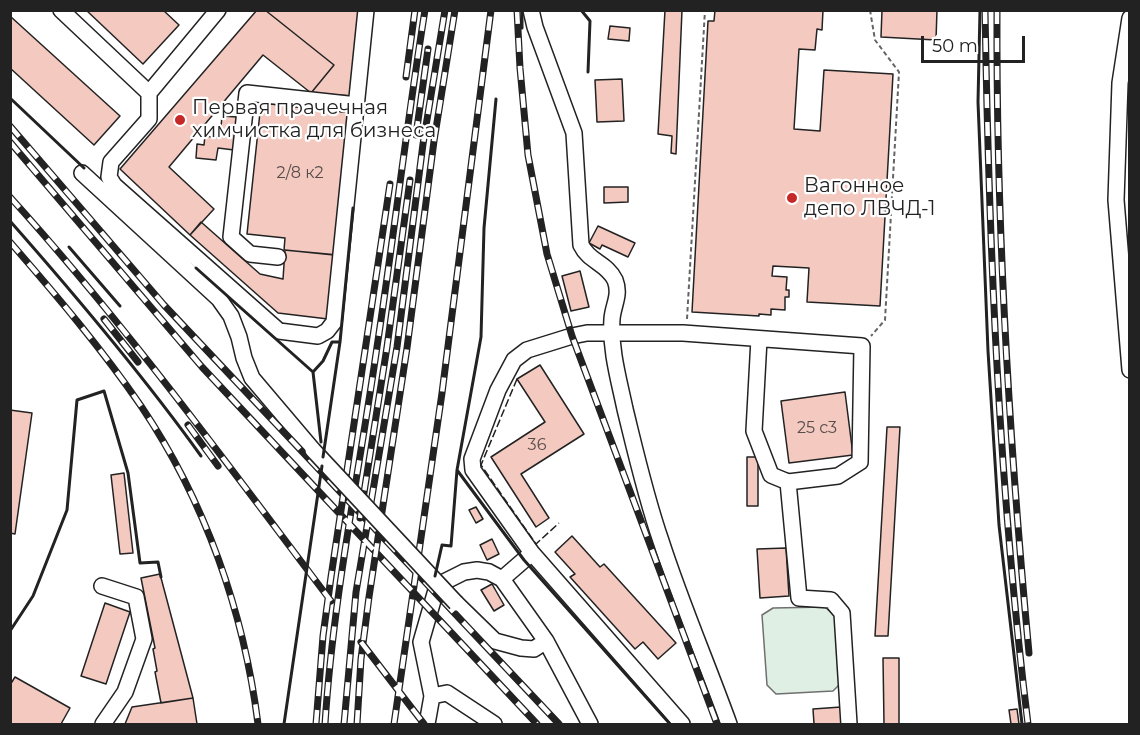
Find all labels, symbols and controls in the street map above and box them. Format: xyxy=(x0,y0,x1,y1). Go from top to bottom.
scale bar xyxy=(924,24,1028,62)
text: 50 m xyxy=(932,35,978,57)
place label: Первая прачечная химчистка для бизнеса xyxy=(192,96,436,143)
marker: Первая прачечная химчистка для бизнеса xyxy=(173,113,187,127)
house number: 2/8 к2 xyxy=(277,163,323,183)
place label: Вагонное депо ЛВЧД-1 xyxy=(804,174,935,221)
marker: Вагонное депо ЛВЧД-1 xyxy=(785,191,799,205)
house number: 25 с3 xyxy=(797,418,837,438)
house number: 36 xyxy=(528,435,546,455)

